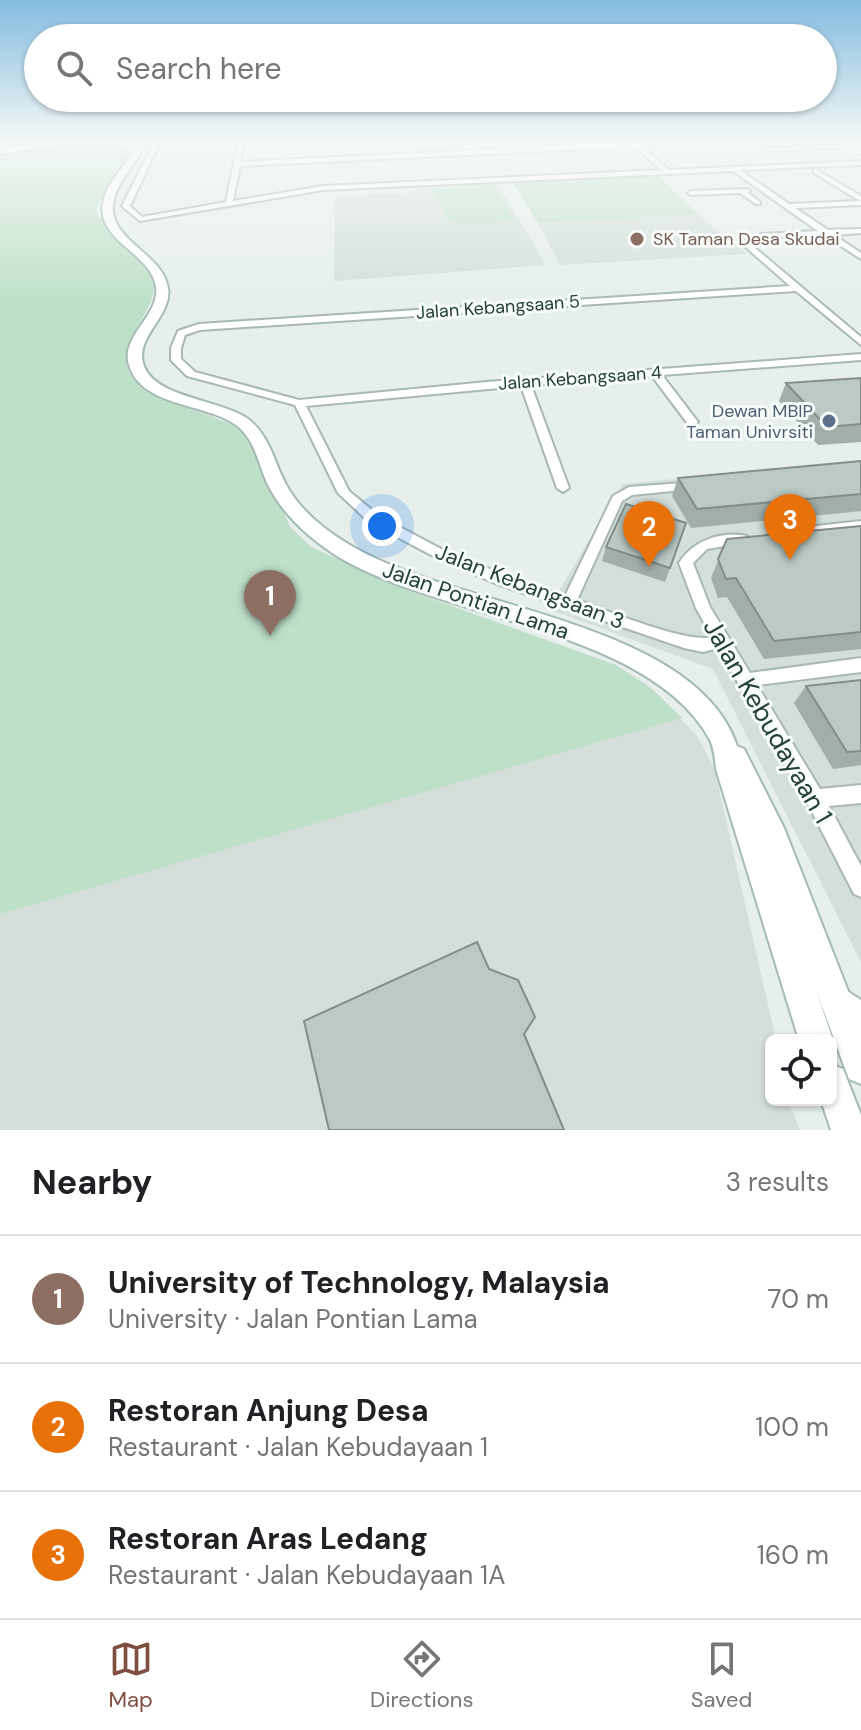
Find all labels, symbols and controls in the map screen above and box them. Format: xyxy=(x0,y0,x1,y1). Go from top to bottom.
search box xyxy=(24,24,837,112)
icon: search xyxy=(52,46,96,90)
text: Search here xyxy=(116,49,282,88)
place label: SK Taman Desa Skudai xyxy=(653,227,840,251)
marker: SK Taman Desa Skudai xyxy=(628,230,646,248)
street label: Jalan Kebangsaan 5 xyxy=(415,289,581,325)
street label: Jalan Kebangsaan 4 xyxy=(497,360,663,396)
place label: Dewan MBIP Taman Univrsiti xyxy=(686,399,813,444)
marker: Dewan MBIP Taman Univrsiti xyxy=(820,412,838,430)
pin: 3 xyxy=(764,494,816,560)
pin: 2 xyxy=(623,501,675,567)
your location xyxy=(362,506,402,546)
street label: Jalan Kebangsaan 3 xyxy=(431,537,628,636)
street label: Jalan Pontian Lama xyxy=(379,555,573,646)
pin: 1 xyxy=(244,570,296,636)
street label: Jalan Kebudayaan 1 xyxy=(695,612,841,830)
map controls xyxy=(765,1034,837,1106)
button: locate xyxy=(765,1034,837,1106)
text: Nearby xyxy=(32,1160,152,1205)
text: 3 results xyxy=(726,1165,829,1199)
text: University of Technology, Malaysia xyxy=(108,1263,610,1302)
text: 1 xyxy=(53,1282,63,1316)
text: 70 m xyxy=(768,1282,829,1316)
text: University · Jalan Pontian Lama xyxy=(108,1302,478,1336)
text: Restoran Anjung Desa xyxy=(108,1391,429,1430)
text: 2 xyxy=(50,1410,66,1444)
text: 100 m xyxy=(755,1410,829,1444)
text: Restaurant · Jalan Kebudayaan 1 xyxy=(108,1430,488,1464)
text: Restoran Aras Ledang xyxy=(108,1519,428,1558)
text: 3 xyxy=(50,1538,66,1572)
text: 160 m xyxy=(757,1538,829,1572)
text: Restaurant · Jalan Kebudayaan 1A xyxy=(108,1558,505,1592)
tab: Map xyxy=(109,1637,153,1714)
tab: Directions xyxy=(370,1637,474,1714)
tab: Saved xyxy=(691,1637,752,1714)

